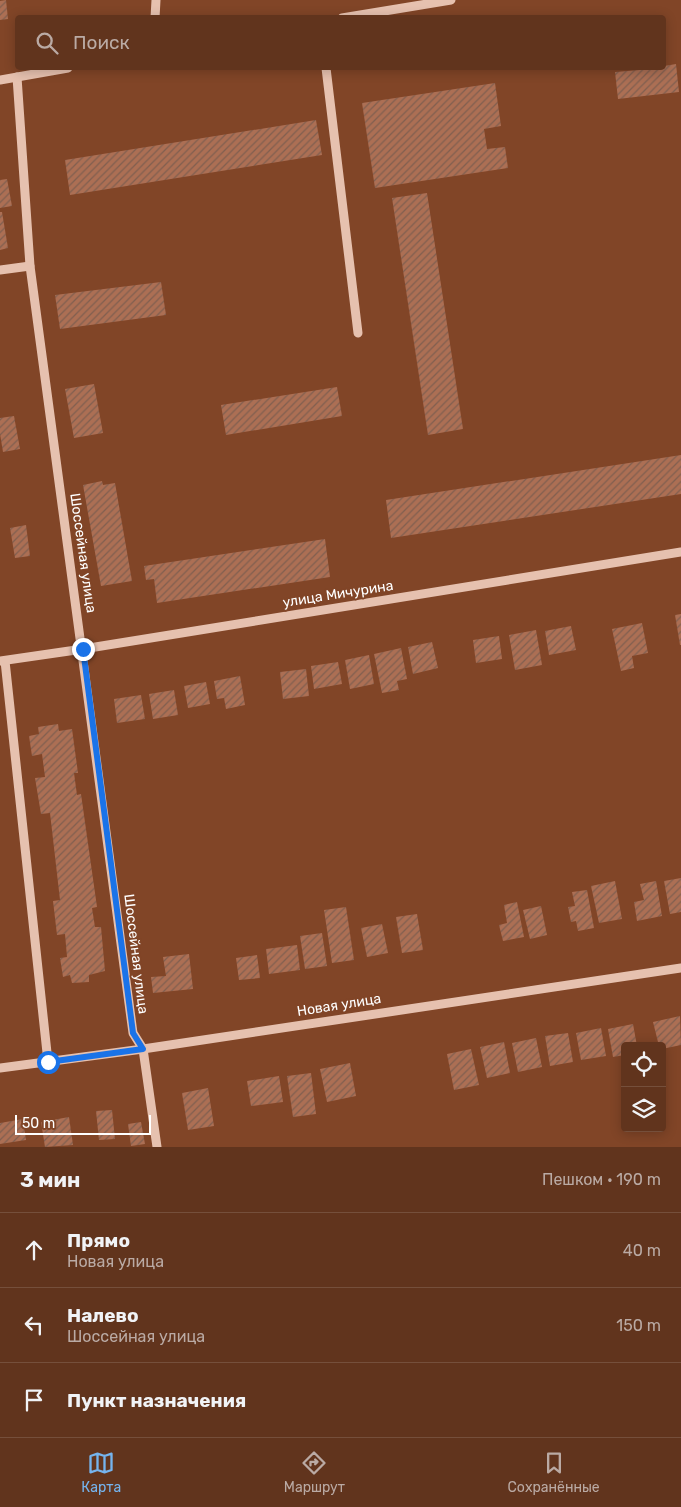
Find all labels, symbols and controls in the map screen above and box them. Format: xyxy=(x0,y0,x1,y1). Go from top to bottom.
search box xyxy=(15,15,666,70)
icon: search xyxy=(33,29,61,57)
text: Поиск xyxy=(73,31,130,54)
street label: Шоссейная улица xyxy=(66,492,100,614)
street label: улица Мичурина xyxy=(281,577,395,611)
route end xyxy=(72,638,95,661)
street label: Шоссейная улица xyxy=(120,893,152,1015)
street label: Новая улица xyxy=(296,990,382,1020)
map controls xyxy=(621,1042,666,1132)
button: locate xyxy=(621,1042,666,1087)
route start xyxy=(37,1051,60,1074)
button: layers xyxy=(621,1087,666,1132)
scale bar xyxy=(15,1112,151,1135)
text: 50 m xyxy=(22,1115,55,1132)
text: 3 мин xyxy=(20,1167,80,1192)
text: Пешком · 190 m xyxy=(542,1170,661,1189)
text: Прямо xyxy=(67,1229,130,1252)
icon: ahead xyxy=(20,1236,48,1264)
text: 40 m xyxy=(623,1241,661,1260)
text: Новая улица xyxy=(67,1252,164,1271)
text: Налево xyxy=(67,1304,139,1327)
icon: left xyxy=(20,1311,48,1339)
text: 150 m xyxy=(616,1316,661,1335)
text: Шоссейная улица xyxy=(67,1327,205,1346)
icon: arrive xyxy=(20,1386,48,1414)
text: Пункт назначения xyxy=(67,1389,246,1412)
tab: Карта xyxy=(81,1449,121,1496)
tab: Маршрут xyxy=(284,1449,345,1496)
tab: Сохранённые xyxy=(508,1449,600,1496)

